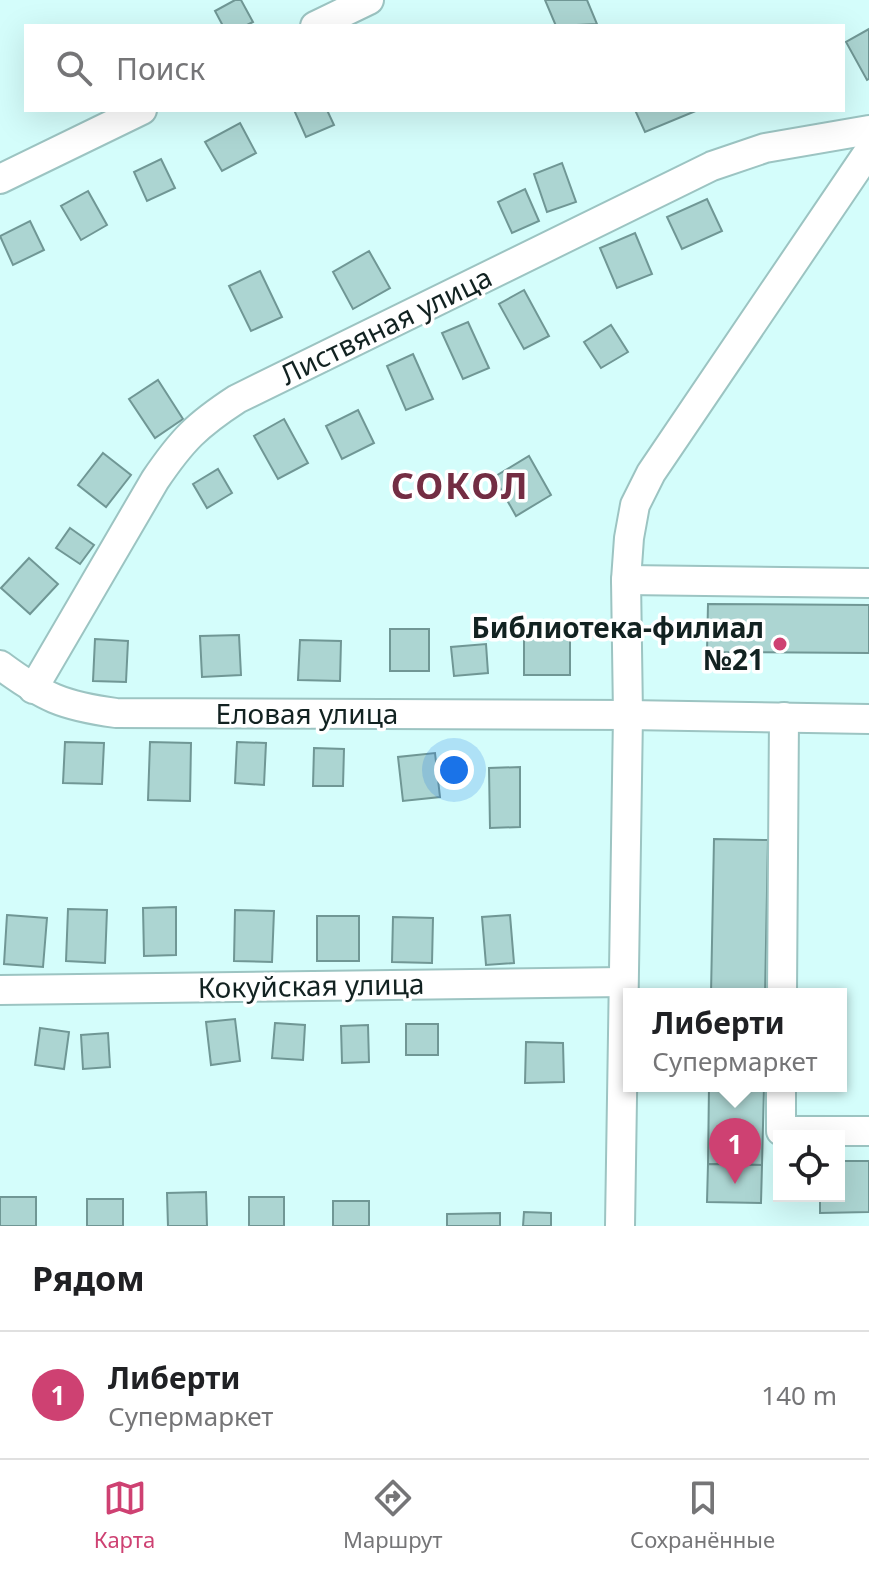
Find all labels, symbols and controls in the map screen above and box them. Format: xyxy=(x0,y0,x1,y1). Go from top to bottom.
search box xyxy=(24,24,845,112)
icon: search xyxy=(52,46,96,90)
text: Поиск xyxy=(116,48,205,89)
street label: Листвяная улица xyxy=(273,257,498,393)
district label: СОКОЛ xyxy=(391,461,529,510)
place label: Библиотека-филиал №21 xyxy=(472,608,764,678)
marker: Библиотека-филиал №21 xyxy=(771,635,789,653)
street label: Еловая улица xyxy=(216,694,398,732)
your location xyxy=(434,750,474,790)
street label: Кокуйская улица xyxy=(197,964,425,1006)
popup xyxy=(623,988,847,1092)
text: Либерти xyxy=(652,1002,785,1043)
text: Супермаркет xyxy=(652,1043,818,1079)
pin: 1 xyxy=(709,1118,761,1184)
map controls xyxy=(773,1130,845,1202)
button: locate xyxy=(773,1130,845,1202)
text: Рядом xyxy=(32,1255,145,1301)
text: Либерти xyxy=(108,1357,241,1398)
text: 1 xyxy=(51,1377,65,1413)
text: 140 m xyxy=(761,1377,837,1413)
text: Супермаркет xyxy=(108,1398,273,1434)
tab: Карта xyxy=(94,1476,155,1554)
tab: Маршрут xyxy=(343,1476,442,1554)
tab: Сохранённые xyxy=(630,1476,775,1554)

